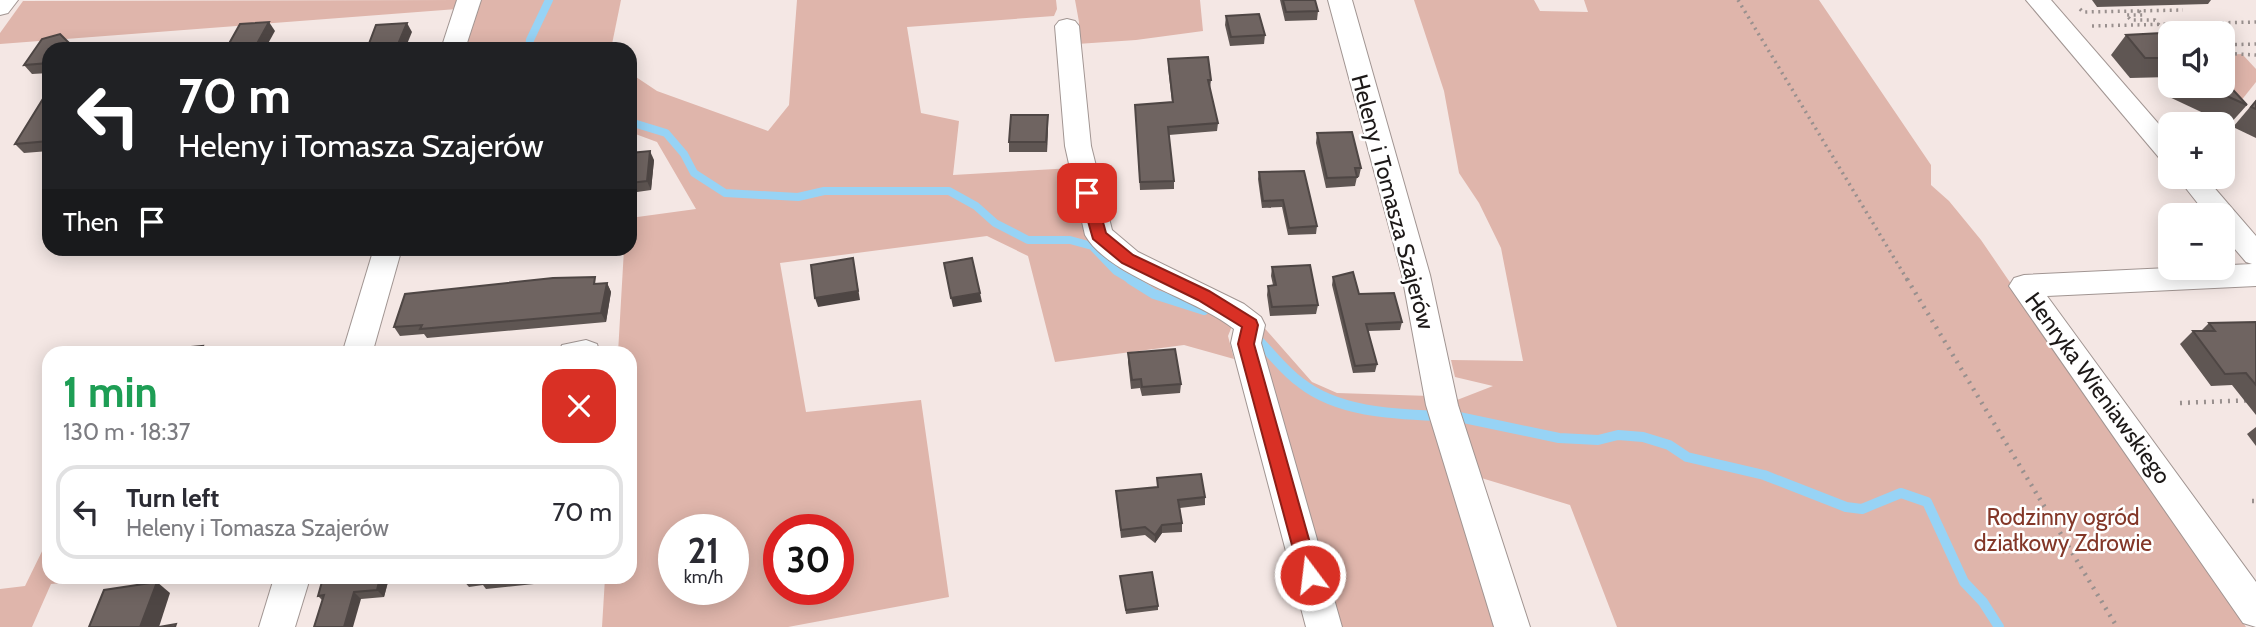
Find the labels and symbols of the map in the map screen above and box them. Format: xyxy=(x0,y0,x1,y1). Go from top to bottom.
street label: Heleny i Tomasza Szajerów xyxy=(1345,71,1441,333)
pin xyxy=(1057,163,1117,223)
street label: Henryka Wieniawskiego xyxy=(2019,287,2177,489)
park label: Rodzinny ogród działkowy Zdrowie xyxy=(1974,503,2152,557)
speed limit sign: 30 xyxy=(763,514,854,605)
position arrow xyxy=(1273,538,1347,612)

